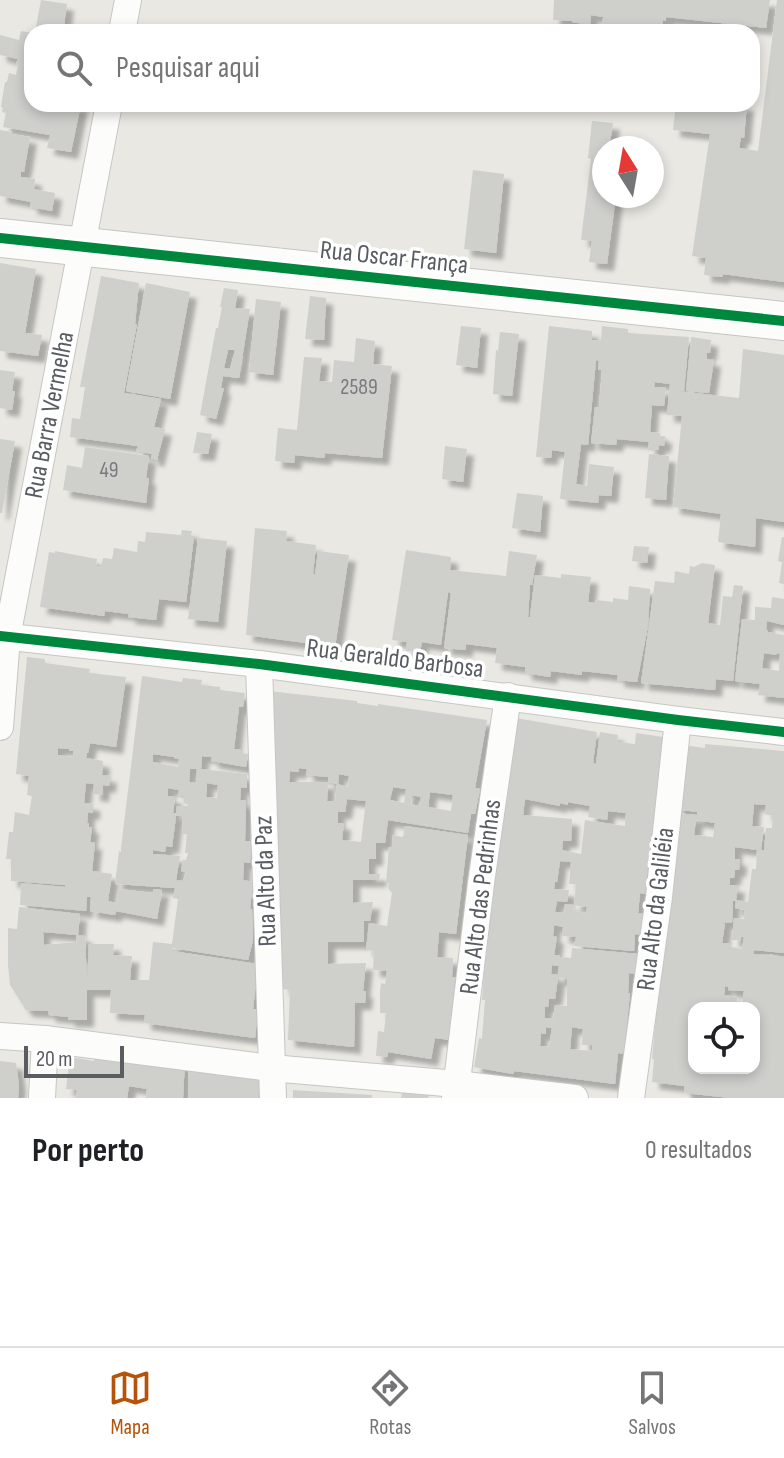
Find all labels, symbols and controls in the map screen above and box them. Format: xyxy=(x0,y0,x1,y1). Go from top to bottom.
search box xyxy=(24,24,760,112)
icon: search xyxy=(52,46,96,90)
text: Pesquisar aqui xyxy=(116,50,260,86)
north arrow xyxy=(592,136,664,208)
street label: Rua Oscar França xyxy=(318,235,470,281)
street label: Rua Barra Vermelha xyxy=(19,329,81,501)
house number: 2589 xyxy=(340,374,378,401)
house number: 49 xyxy=(100,457,119,484)
street label: Rua Geraldo Barbosa xyxy=(305,633,485,685)
street label: Rua Alto das Pedrinhas xyxy=(454,798,508,996)
street label: Rua Alto da Paz xyxy=(248,815,284,947)
street label: Rua Alto da Galiléia xyxy=(631,826,681,992)
map controls xyxy=(688,1002,760,1074)
button: locate xyxy=(688,1002,760,1074)
scale bar xyxy=(24,1042,124,1078)
text: 20 m xyxy=(36,1046,73,1073)
text: Por perto xyxy=(32,1130,144,1171)
text: 0 resultados xyxy=(645,1135,752,1166)
tab: Mapa xyxy=(108,1366,152,1441)
tab: Rotas xyxy=(368,1366,412,1441)
tab: Salvos xyxy=(629,1366,676,1441)

